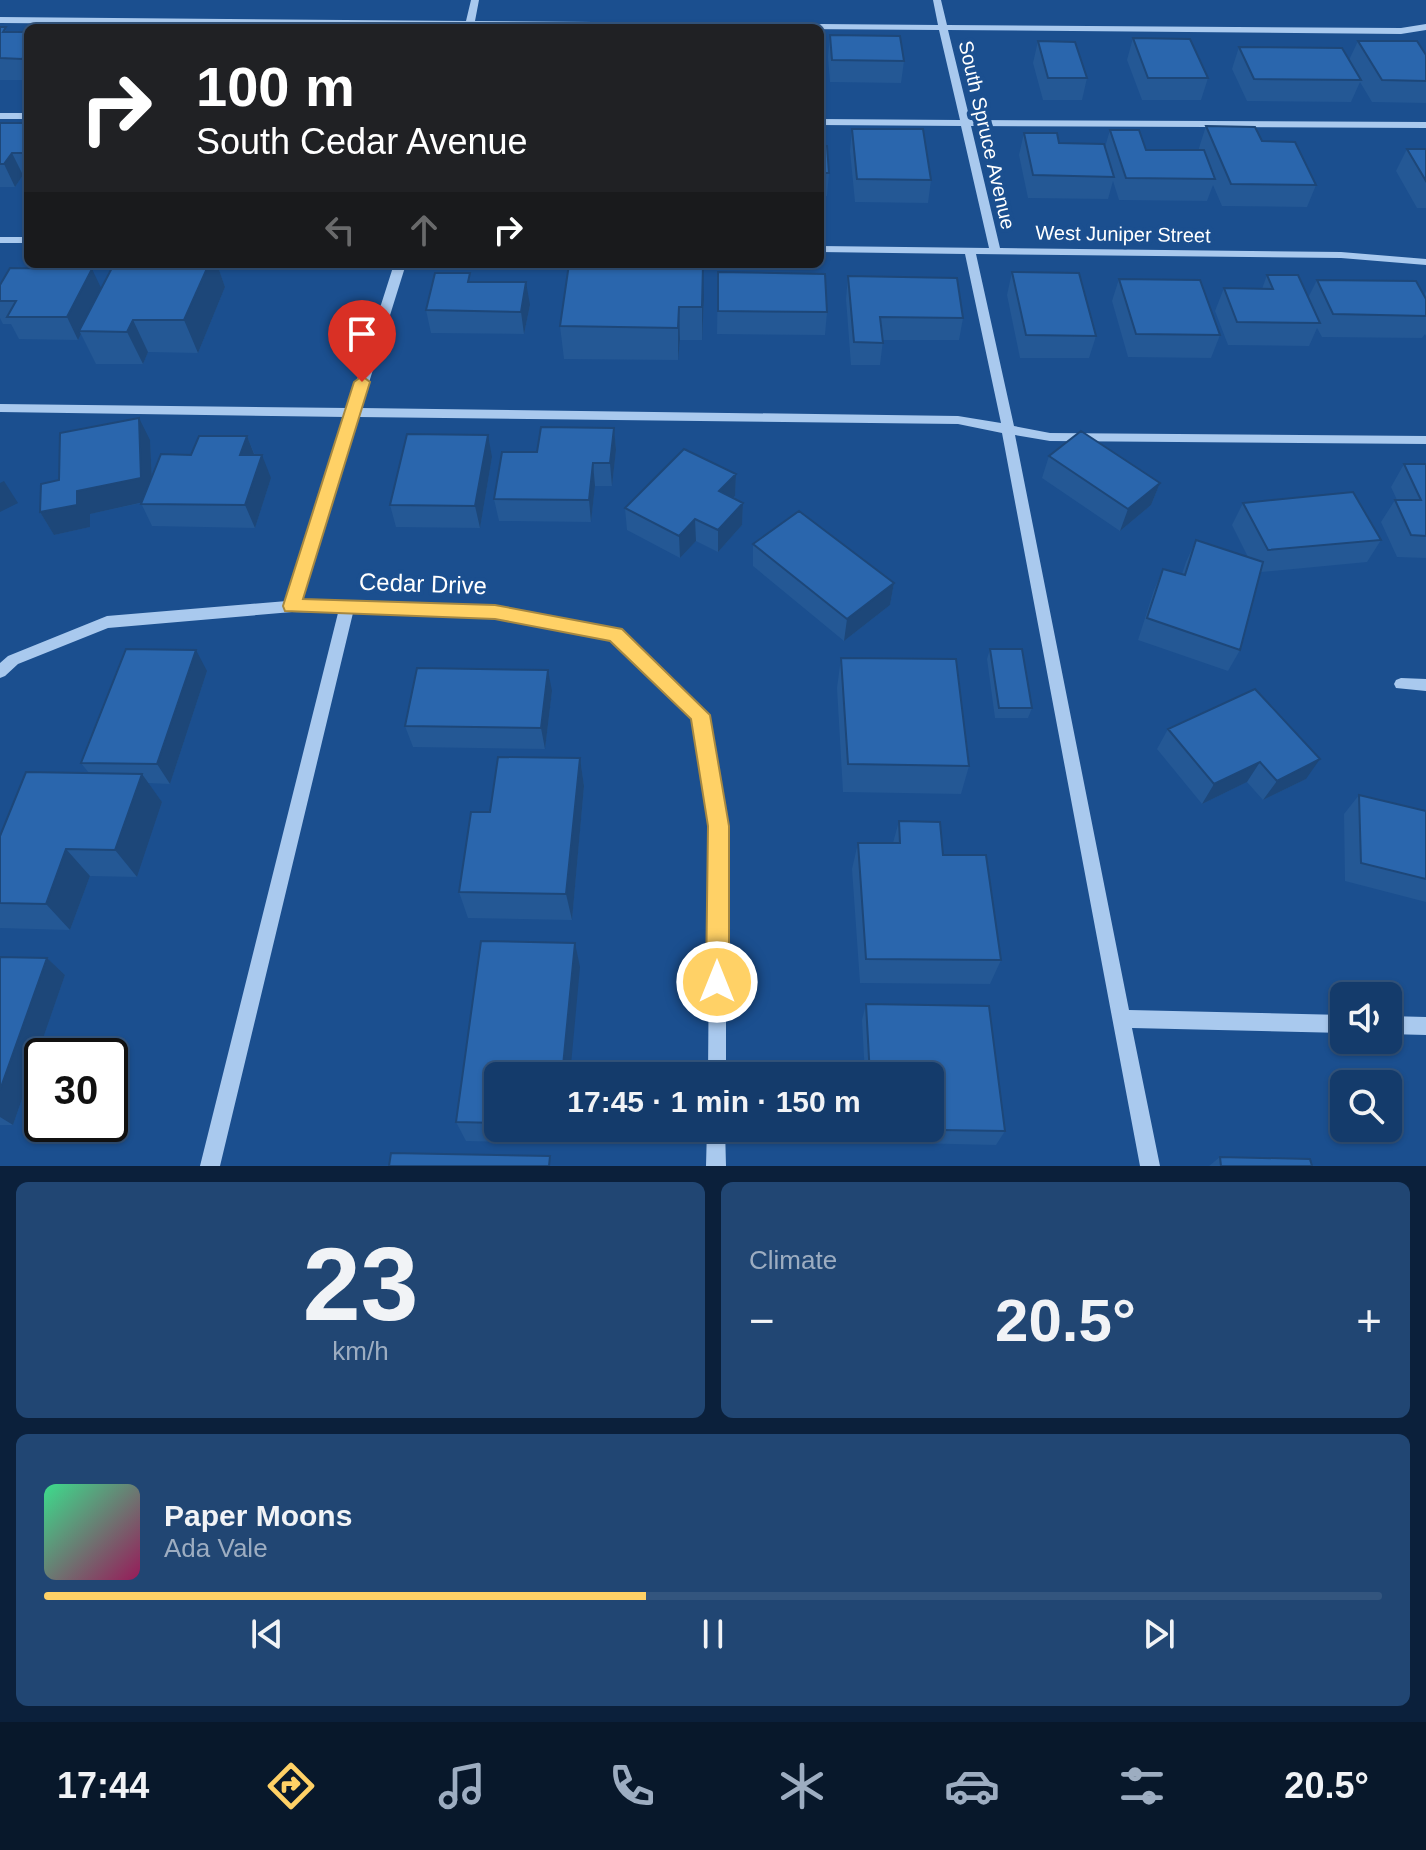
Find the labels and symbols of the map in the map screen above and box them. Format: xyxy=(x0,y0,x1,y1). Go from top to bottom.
street label: South Spruce Avenue xyxy=(955,38,1019,232)
street label: West Juniper Street xyxy=(1035,221,1211,247)
pin xyxy=(328,300,396,382)
street label: Cedar Drive xyxy=(359,568,487,599)
position arrow xyxy=(675,940,759,1024)
speed limit sign: 30 xyxy=(24,1038,128,1142)

